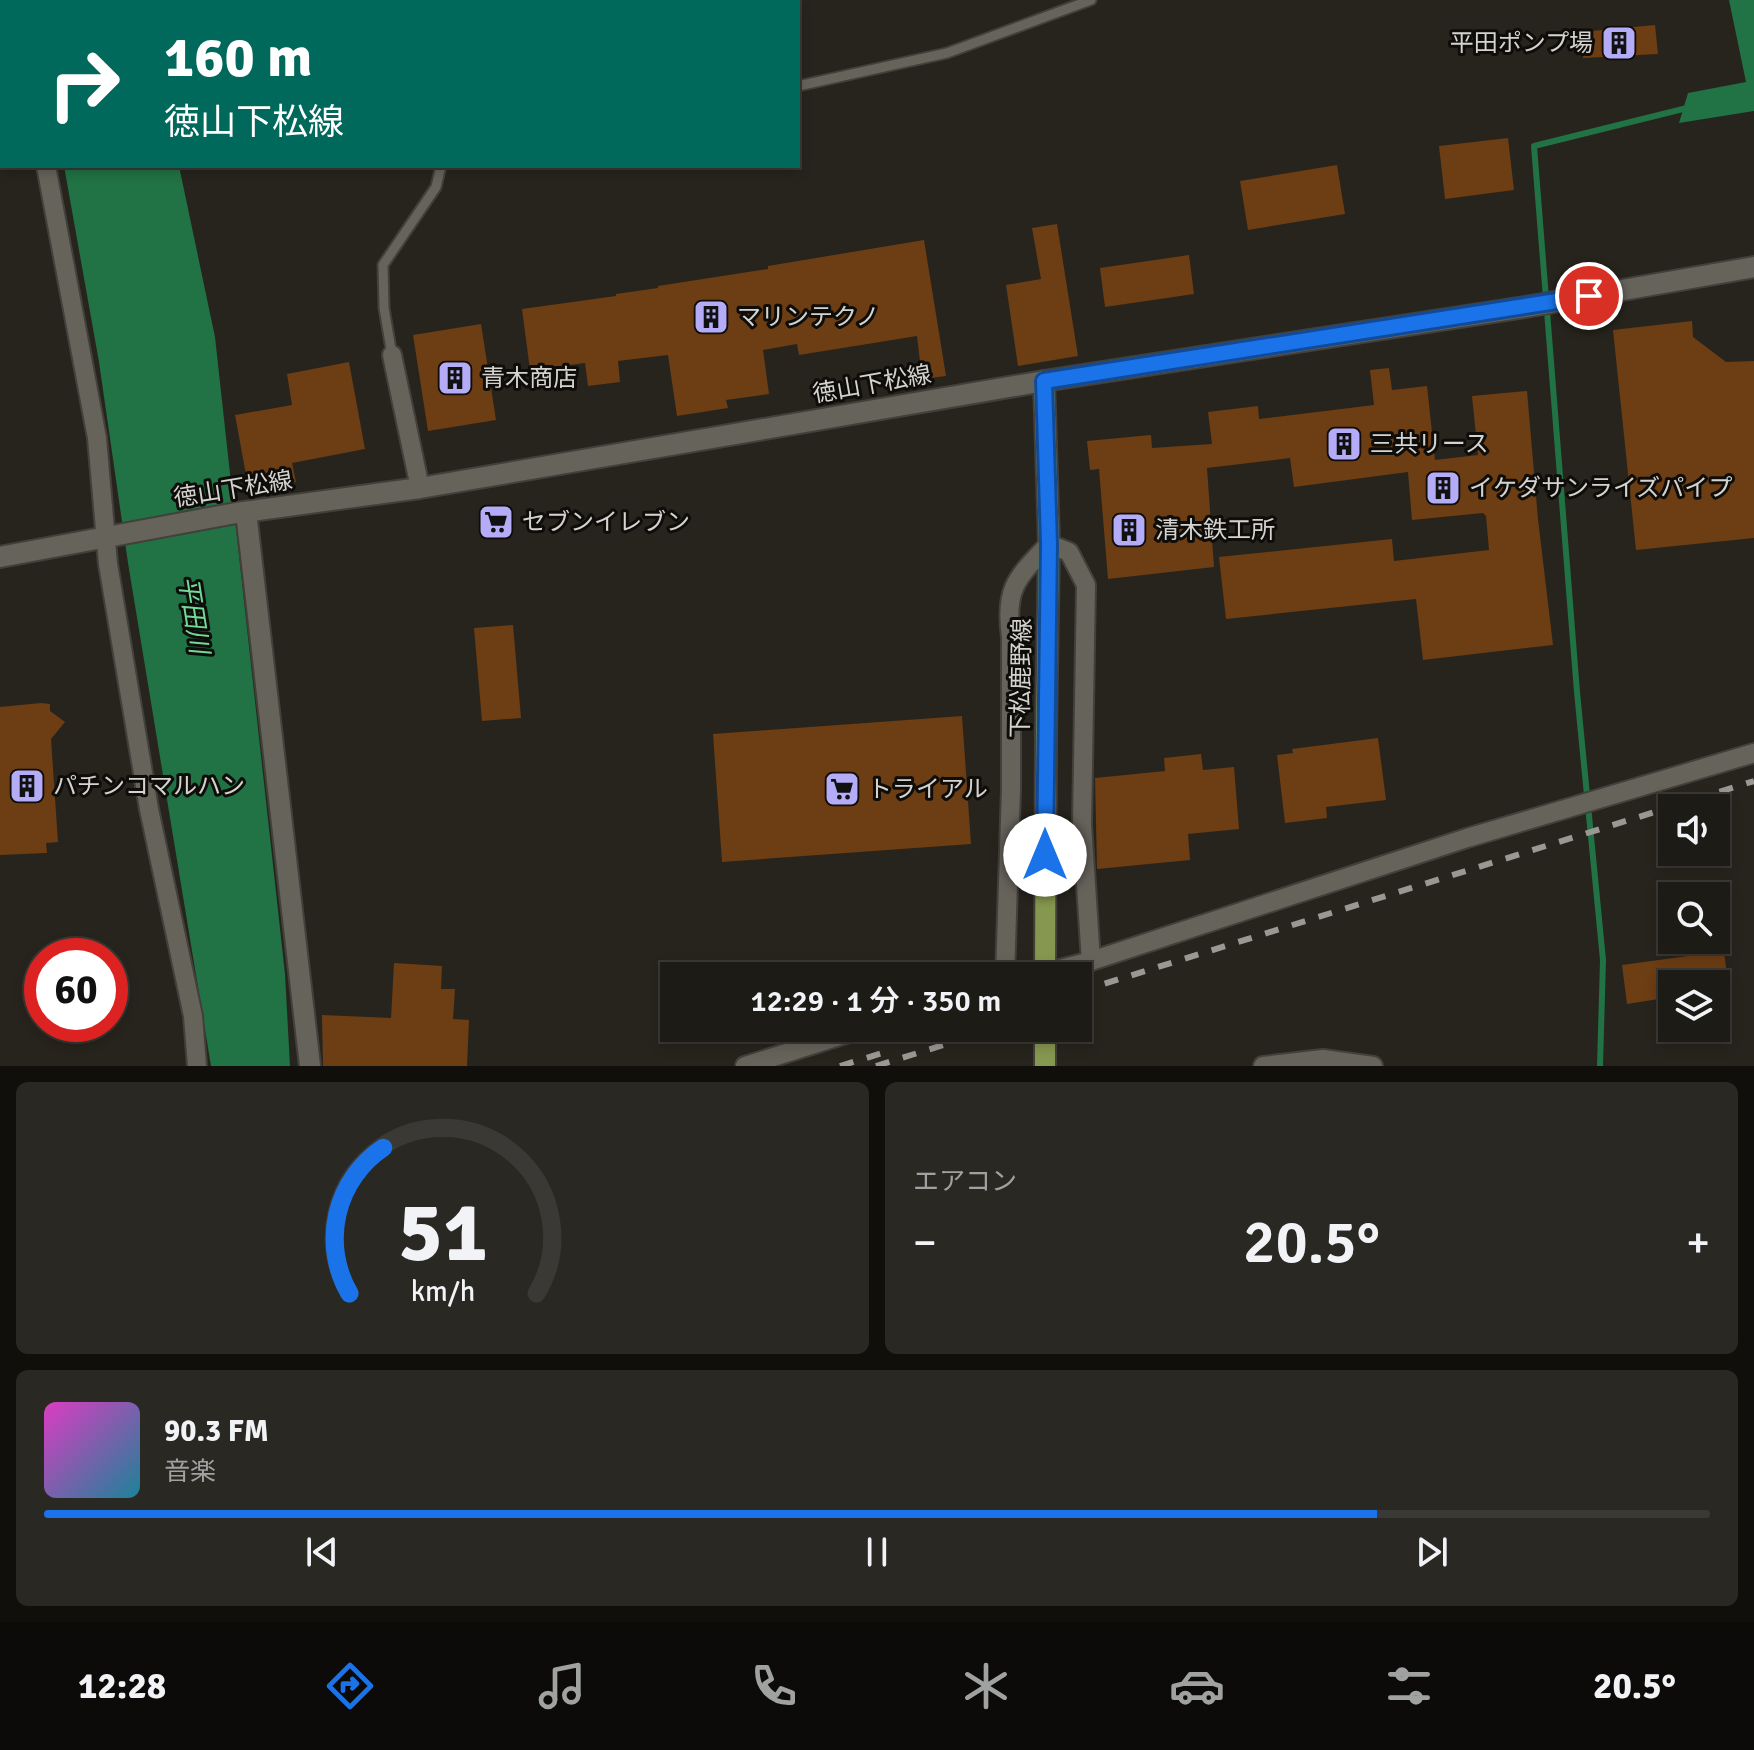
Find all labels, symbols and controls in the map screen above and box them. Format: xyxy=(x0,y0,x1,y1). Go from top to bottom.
text: 160 m xyxy=(164,23,312,92)
building icon: 平田ポンプ場 xyxy=(1600,24,1638,62)
place label: 平田ポンプ場 xyxy=(1450,28,1593,58)
icon: right xyxy=(32,32,136,136)
text: 徳山下松線 xyxy=(164,100,344,145)
pin xyxy=(1555,262,1623,330)
icon: arrive xyxy=(1567,274,1611,318)
building icon: マリンテクノ xyxy=(692,298,730,336)
place label: マリンテクノ xyxy=(737,302,880,332)
building icon: 青木商店 xyxy=(436,359,474,397)
street label: 徳山下松線 xyxy=(810,359,934,409)
place label: 青木商店 xyxy=(481,363,577,393)
building icon: 三共リース xyxy=(1325,425,1363,463)
place label: 三共リース xyxy=(1370,429,1489,459)
street label: 徳山下松線 xyxy=(171,465,295,513)
building icon: イケダサンライズパイプ xyxy=(1424,469,1462,507)
place label: イケダサンライズパイプ xyxy=(1469,473,1732,503)
supermarket icon: セブンイレブン xyxy=(477,503,515,541)
place label: セブンイレブン xyxy=(522,507,690,537)
building icon: 清木鉄工所 xyxy=(1110,511,1148,549)
place label: 清木鉄工所 xyxy=(1155,515,1275,545)
water label: 平田川 xyxy=(171,574,215,659)
street label: 下松鹿野線 xyxy=(1005,618,1037,738)
building icon: パチンコマルハン xyxy=(8,767,46,805)
supermarket icon: トライアル xyxy=(823,770,861,808)
place label: パチンコマルハン xyxy=(53,771,245,801)
place label: トライアル xyxy=(868,774,988,804)
map controls xyxy=(1658,794,1730,1042)
button: sound xyxy=(1658,794,1730,866)
position arrow xyxy=(1003,813,1087,897)
button: search xyxy=(1658,882,1730,954)
speed limit sign: 60 xyxy=(24,938,128,1042)
button: layers xyxy=(1658,970,1730,1042)
text: 12:29 · 1 分 · 350 m xyxy=(751,983,1001,1020)
text: エアコン xyxy=(913,1166,1017,1198)
text: 51 xyxy=(398,1182,487,1284)
text: 20.5° xyxy=(1243,1206,1380,1280)
text: − xyxy=(913,1216,937,1270)
text: + xyxy=(1686,1216,1710,1270)
text: km/h xyxy=(410,1274,475,1309)
text: 90.3 FM xyxy=(164,1413,269,1450)
text: 音楽 xyxy=(164,1456,216,1488)
icon: previous xyxy=(300,1530,344,1574)
icon: pause xyxy=(855,1530,899,1574)
icon: next xyxy=(1410,1530,1454,1574)
icon: directions xyxy=(322,1658,378,1714)
icon: music xyxy=(534,1658,590,1714)
icon: phone xyxy=(746,1658,802,1714)
icon: climate xyxy=(958,1658,1014,1714)
icon: car xyxy=(1169,1658,1225,1714)
icon: filters xyxy=(1381,1658,1437,1714)
text: 12:28 xyxy=(78,1664,166,1709)
text: 20.5° xyxy=(1593,1664,1676,1709)

